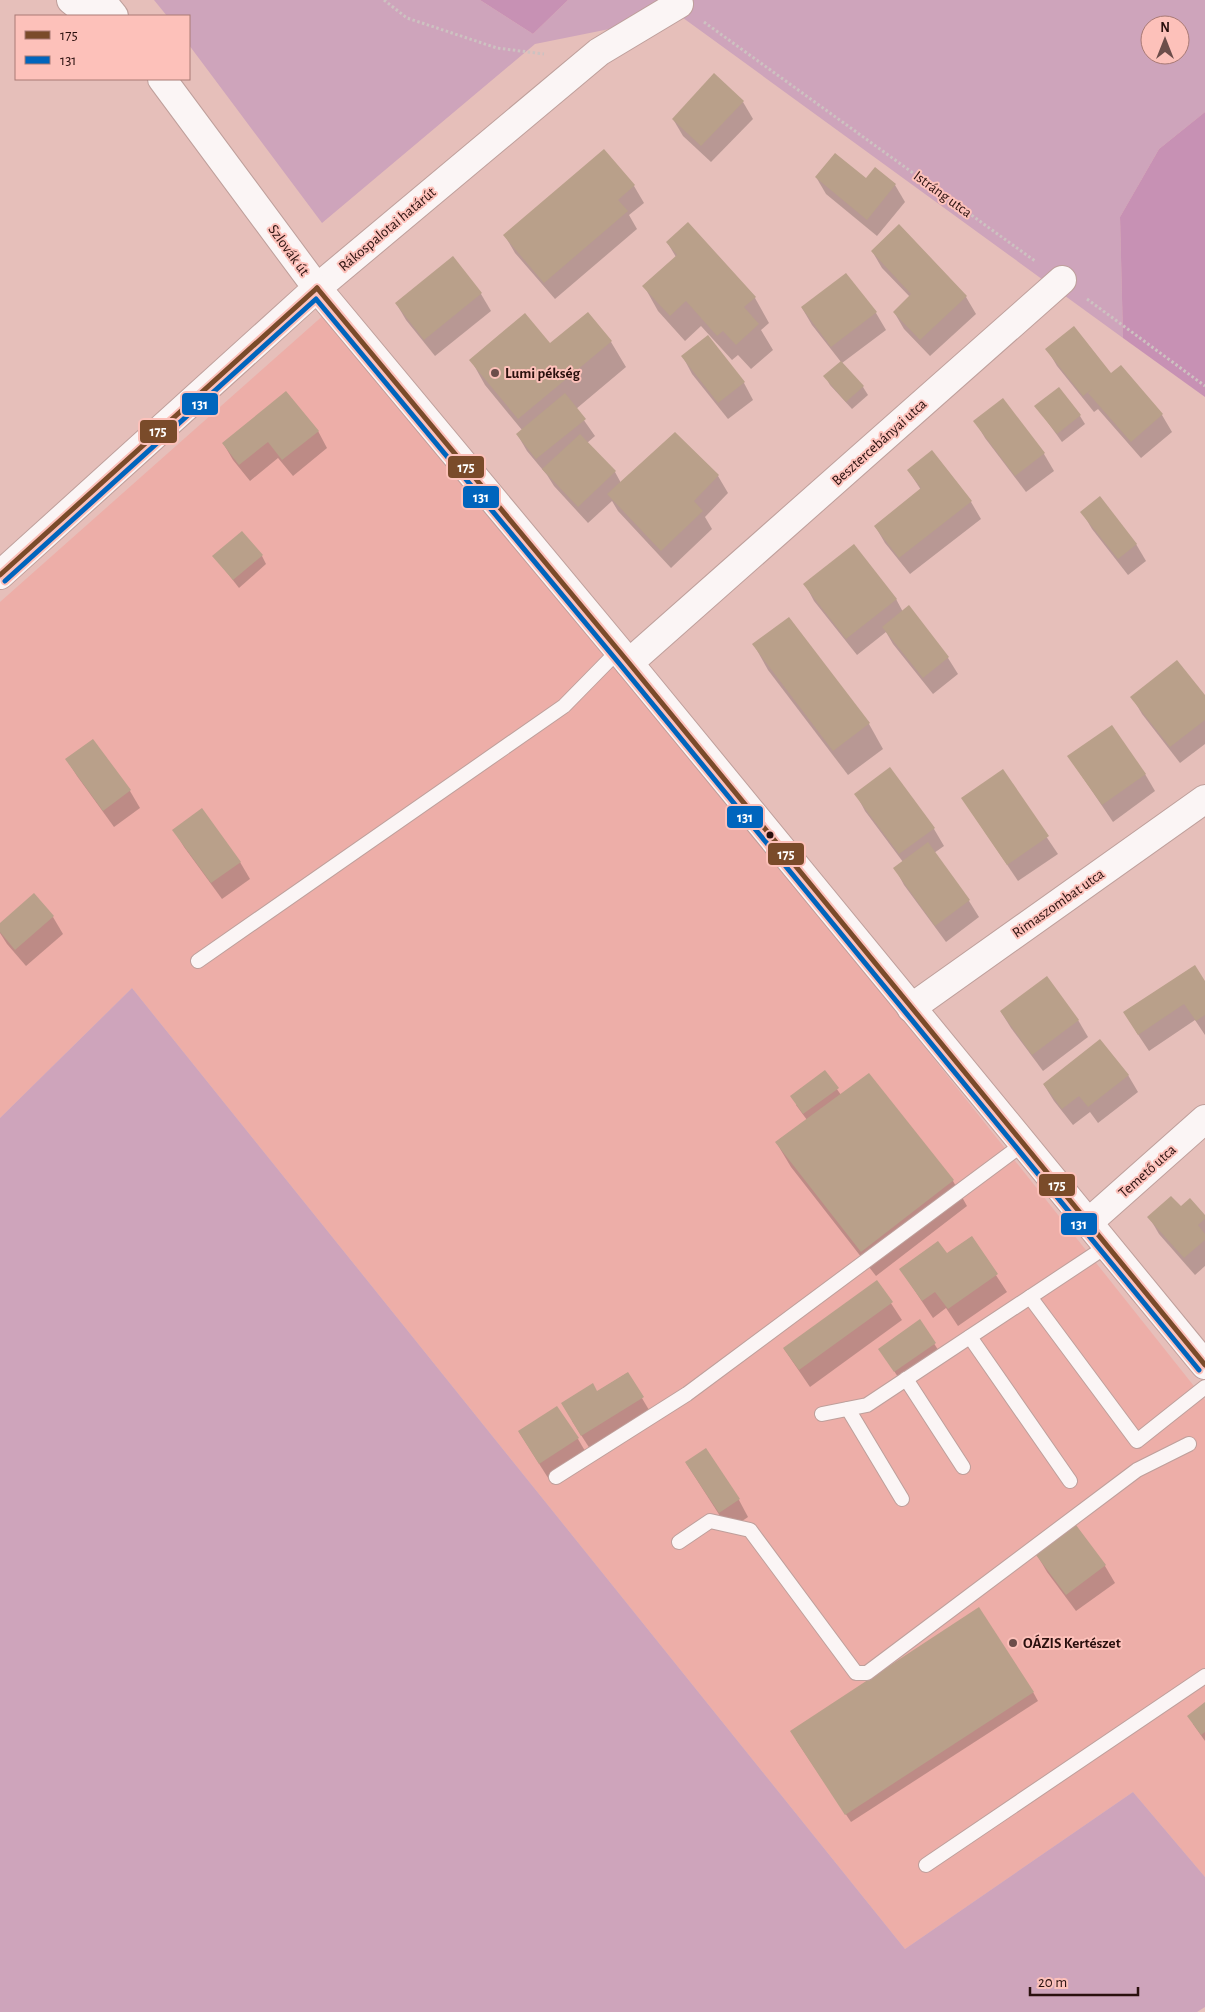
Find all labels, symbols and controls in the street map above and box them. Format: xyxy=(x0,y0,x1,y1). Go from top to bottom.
legend xyxy=(15,15,190,80)
north arrow xyxy=(1140,15,1190,65)
text: N xyxy=(1160,21,1170,35)
text: 175 xyxy=(60,28,78,43)
text: 131 xyxy=(60,53,77,68)
street label: Istráng utca xyxy=(911,168,975,220)
street label: Rákospalotai határút xyxy=(336,184,439,274)
street label: Szlovák út xyxy=(265,222,312,279)
place label: Lumi pékség xyxy=(505,366,580,381)
marker: Lumi pékség xyxy=(489,367,501,379)
line badge: 131 xyxy=(181,392,219,416)
street label: Besztercebányai utca xyxy=(829,396,930,489)
text: 131 xyxy=(192,398,208,412)
line badge: 175 xyxy=(139,419,178,444)
text: 175 xyxy=(149,425,167,439)
line badge: 175 xyxy=(447,455,485,479)
text: 175 xyxy=(457,461,475,475)
line badge: 131 xyxy=(462,485,500,509)
text: 131 xyxy=(473,491,489,505)
line badge: 131 xyxy=(726,805,764,829)
text: 131 xyxy=(737,811,753,825)
unlabelled marker xyxy=(765,830,775,840)
line badge: 175 xyxy=(767,842,805,866)
text: 175 xyxy=(777,848,795,862)
street label: Rimaszombat utca xyxy=(1010,866,1107,941)
street label: Temető utca xyxy=(1116,1142,1179,1201)
line badge: 175 xyxy=(1038,1173,1076,1197)
text: 175 xyxy=(1048,1179,1066,1193)
line badge: 131 xyxy=(1060,1212,1098,1236)
text: 131 xyxy=(1071,1218,1087,1232)
place label: OÁZIS Kertészet xyxy=(1023,1634,1121,1651)
marker: OÁZIS Kertészet xyxy=(1007,1637,1019,1649)
scale bar xyxy=(1030,1964,1138,1996)
text: 20 m xyxy=(1038,1975,1067,1990)

